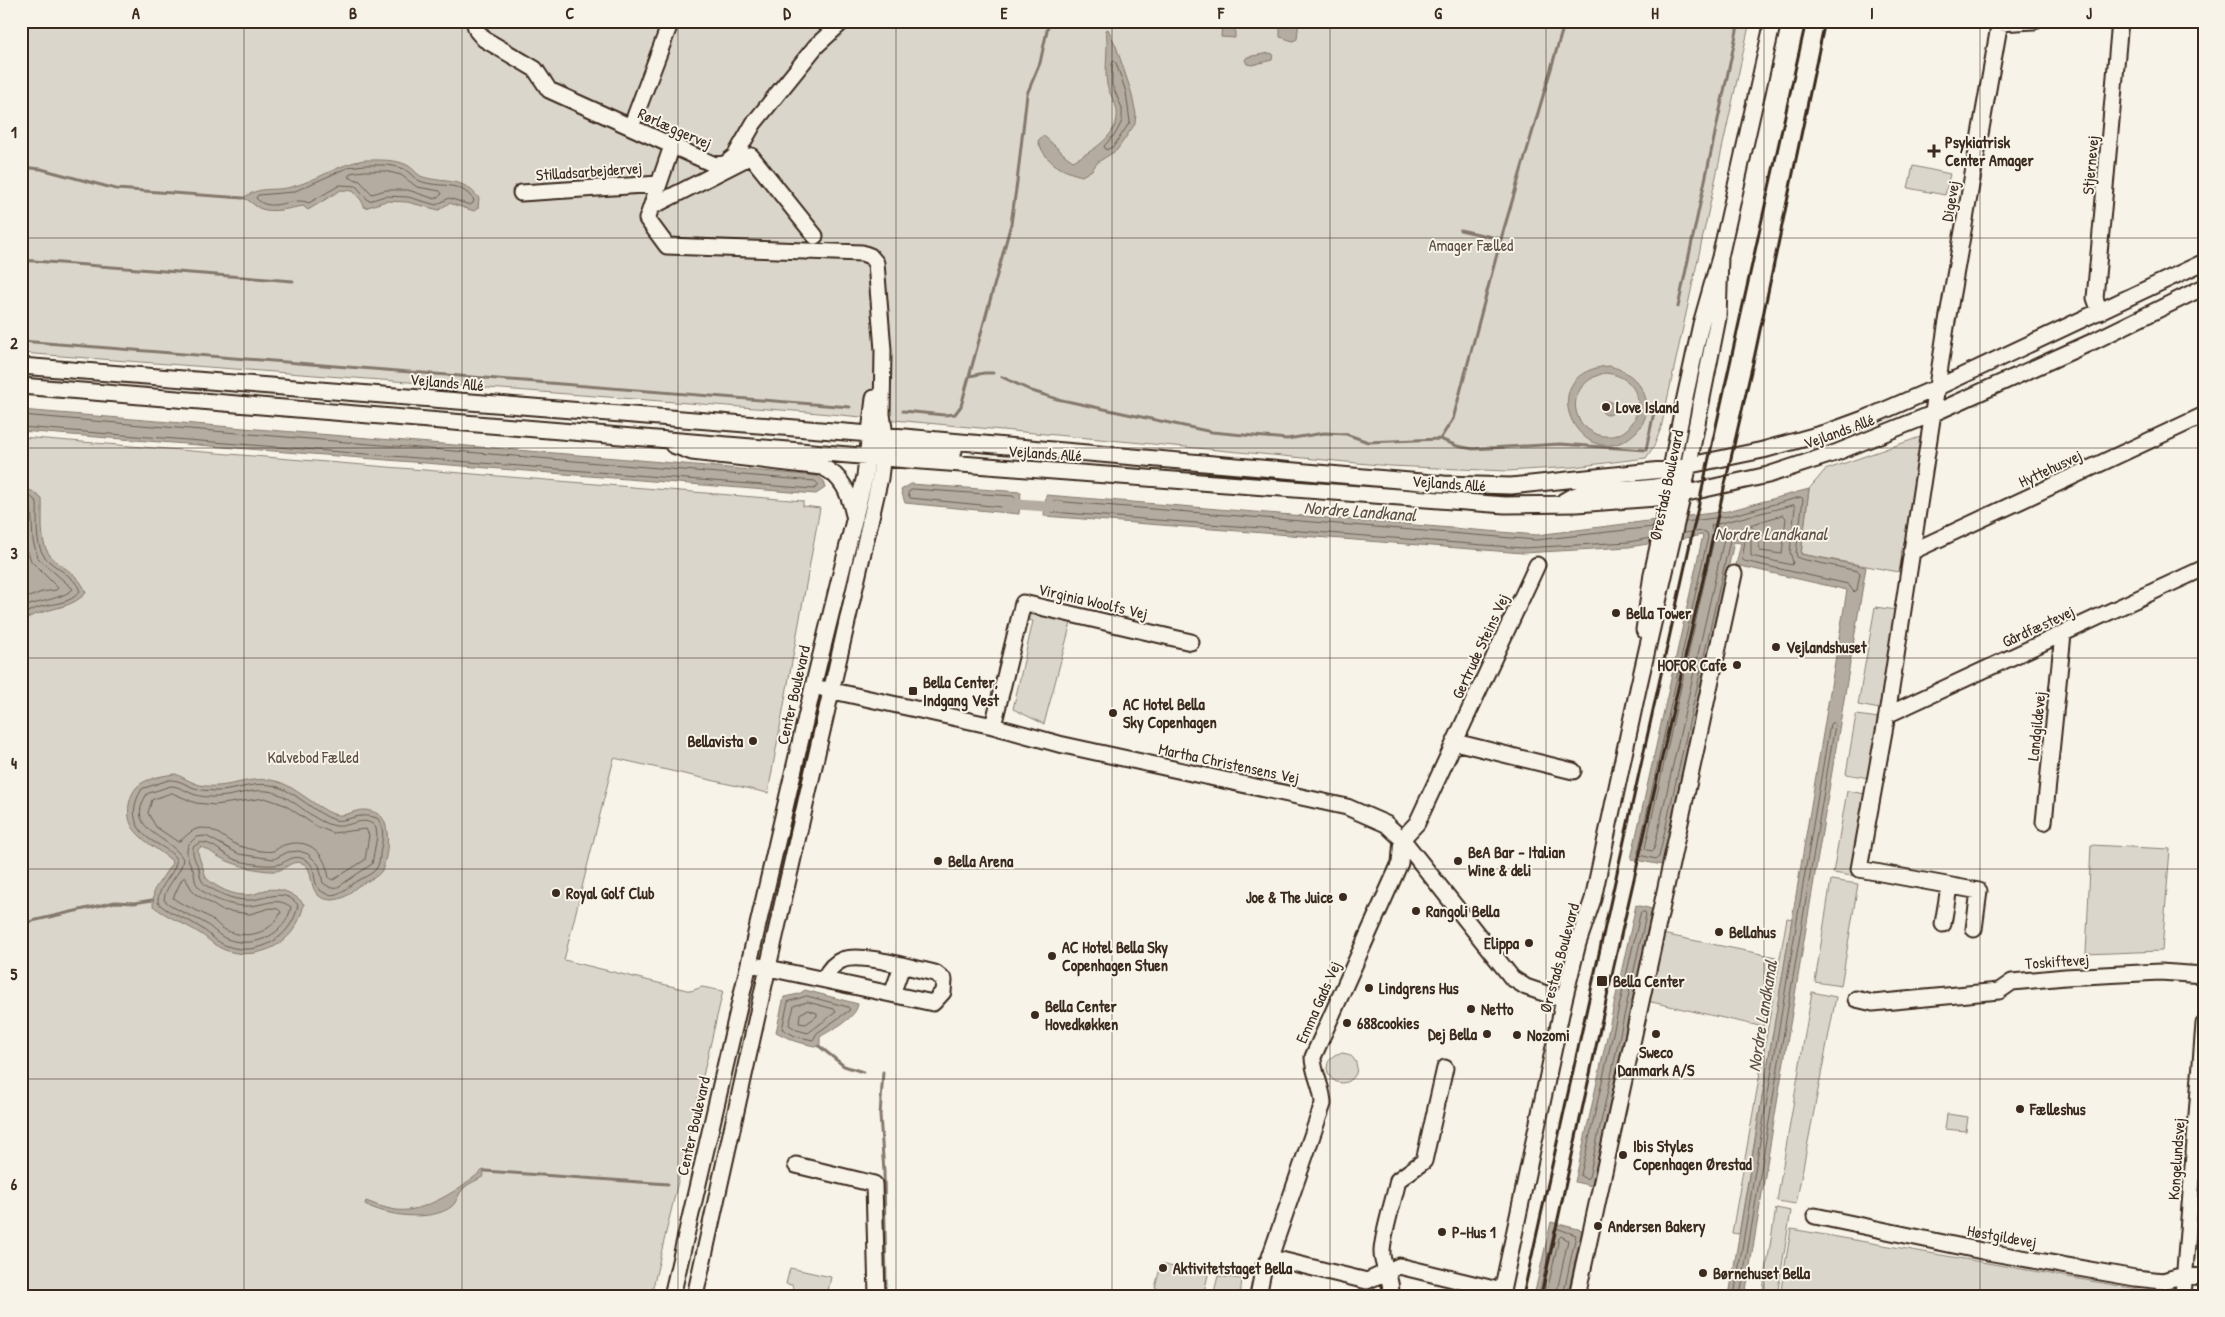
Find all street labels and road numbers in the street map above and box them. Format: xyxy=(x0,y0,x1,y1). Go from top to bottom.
street label: Rørlæggervej xyxy=(635,102,715,154)
street label: Stjernevej xyxy=(2076,135,2104,195)
street label: Stilladsarbejdervej xyxy=(535,156,643,186)
street label: Digevej xyxy=(1936,179,1964,223)
street label: Vejlands Allé xyxy=(409,368,485,396)
street label: Vejlands Allé xyxy=(1800,408,1878,454)
street label: Ørestads Boulevard xyxy=(1644,428,1688,542)
street label: Vejlands Allé xyxy=(1007,439,1083,467)
street label: Hyttehusvej xyxy=(2015,444,2085,492)
street label: Vejlands Allé xyxy=(1411,469,1487,497)
street label: Virginia Woolfs Vej xyxy=(1036,578,1150,624)
street label: Gertrude Steins Vej xyxy=(1446,590,1514,702)
street label: Gårdfæstevej xyxy=(1998,600,2078,652)
street label: Center Boulevard xyxy=(771,643,815,747)
street label: Landgildevej xyxy=(2021,690,2051,762)
street label: Martha Christensens Vej xyxy=(1157,737,1301,789)
street label: Ørestads Boulevard xyxy=(1534,901,1584,1015)
street label: Toskiftevej xyxy=(2024,948,2090,974)
street label: Emma Gads Vej xyxy=(1290,957,1346,1047)
street label: Center Boulevard xyxy=(671,1074,715,1178)
street label: Kongelundsvej xyxy=(2162,1117,2190,1201)
street label: Høstgildevej xyxy=(1966,1219,2038,1253)

